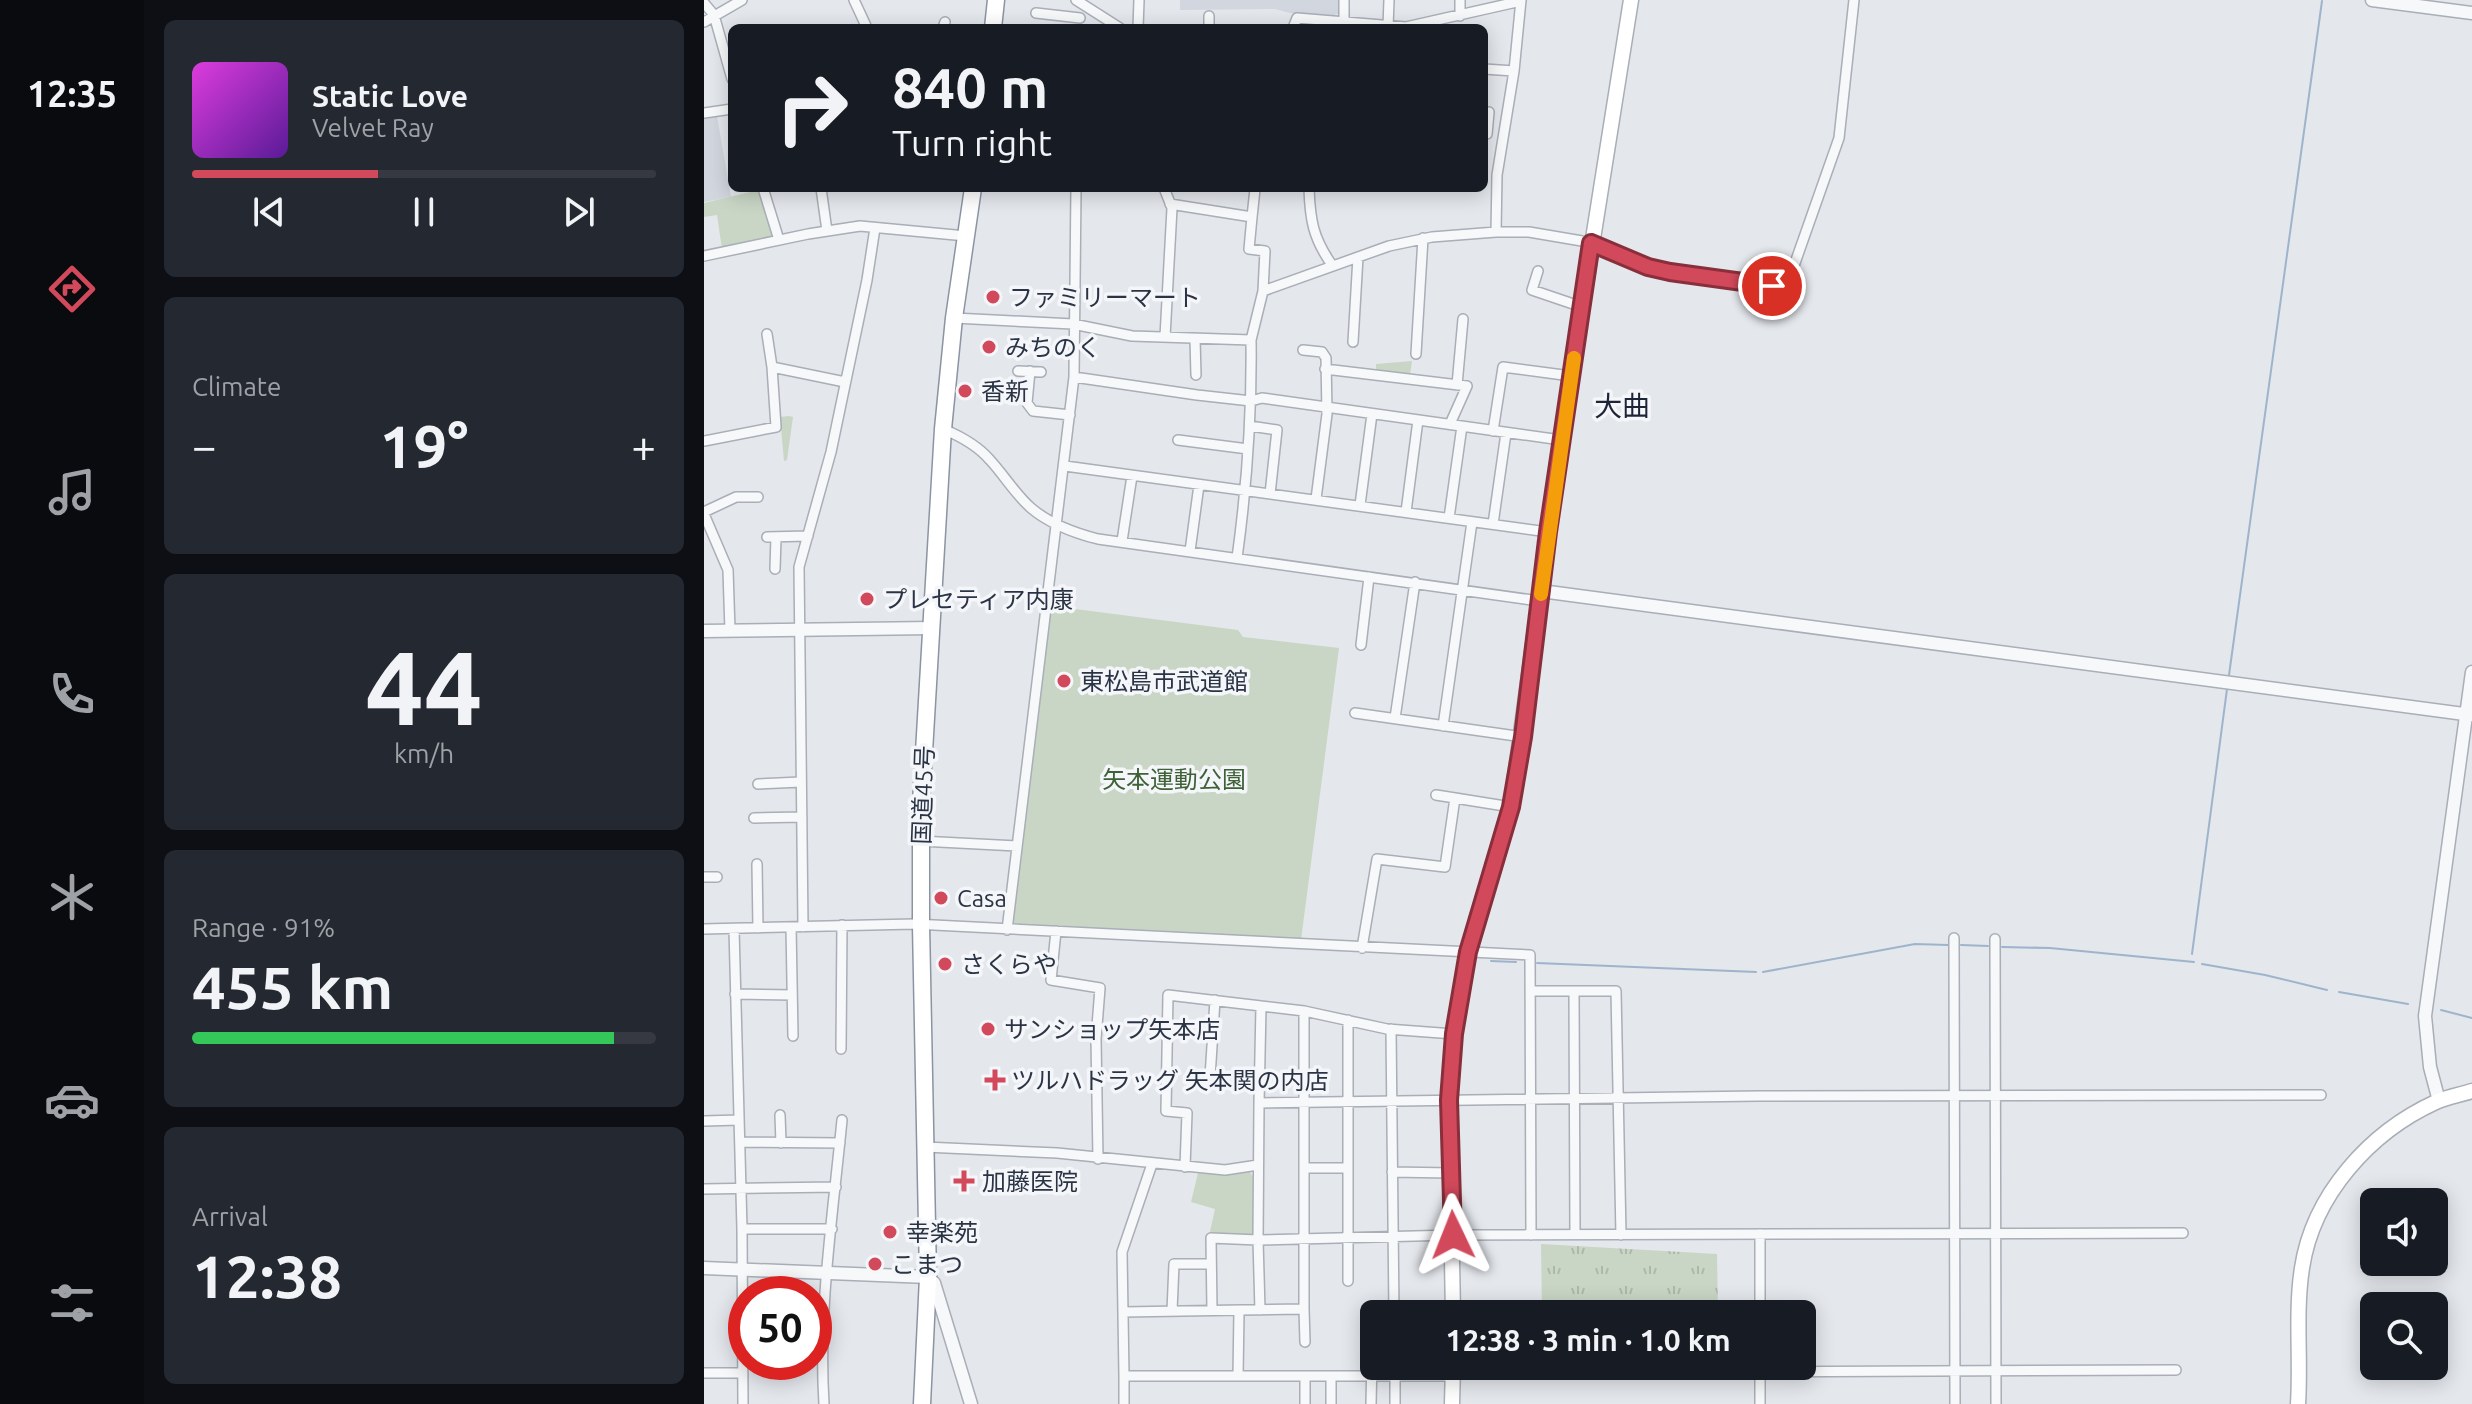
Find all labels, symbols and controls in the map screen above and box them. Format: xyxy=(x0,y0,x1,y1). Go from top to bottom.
icon: right xyxy=(760,56,864,160)
text: 840 m xyxy=(892,56,1048,119)
text: 12:35 xyxy=(27,73,117,114)
text: Static Love xyxy=(312,79,468,113)
text: Velvet Ray xyxy=(312,113,434,142)
text: Turn right xyxy=(892,122,1052,163)
icon: previous xyxy=(247,190,291,234)
icon: pause xyxy=(402,190,446,234)
icon: next xyxy=(557,190,601,234)
pin xyxy=(1738,252,1806,320)
icon: directions xyxy=(44,261,100,317)
icon: arrive xyxy=(1750,264,1794,308)
place label: ファミリーマート xyxy=(1009,284,1201,311)
marker: ファミリーマート xyxy=(984,288,1002,306)
place label: みちのく xyxy=(1005,334,1101,361)
marker: みちのく xyxy=(980,338,998,356)
text: Climate xyxy=(192,372,281,401)
place label: 香新 xyxy=(981,378,1029,405)
marker: 香新 xyxy=(956,382,974,400)
district label: 大曲 xyxy=(1594,390,1650,421)
text: 19° xyxy=(380,412,468,479)
text: − xyxy=(192,421,217,470)
text: + xyxy=(631,421,656,470)
icon: music xyxy=(44,464,100,520)
place label: プレセティア内康 xyxy=(883,586,1074,613)
marker: プレセティア内康 xyxy=(858,590,876,608)
text: 44 xyxy=(365,628,483,745)
icon: phone xyxy=(44,666,100,722)
place label: 東松島市武道館 xyxy=(1080,668,1248,695)
marker: 東松島市武道館 xyxy=(1055,672,1073,690)
text: km/h xyxy=(394,739,454,768)
street label: 国道45号 xyxy=(908,745,938,845)
park label: 矢本運動公園 xyxy=(1102,766,1246,793)
icon: climate xyxy=(44,869,100,925)
place label: Casa xyxy=(957,885,1007,912)
marker: Casa xyxy=(932,889,950,907)
text: Range · 91% xyxy=(192,913,335,942)
place label: さくらや xyxy=(961,951,1057,978)
text: 455 km xyxy=(192,953,393,1020)
marker: さくらや xyxy=(936,955,954,973)
place label: サンショップ矢本店 xyxy=(1004,1016,1220,1043)
marker: サンショップ矢本店 xyxy=(979,1020,997,1038)
place label: ツルハドラッグ 矢本関の内店 xyxy=(1011,1067,1329,1094)
marker: ツルハドラッグ 矢本関の内店 xyxy=(986,1071,1004,1089)
icon: car xyxy=(44,1072,100,1128)
place label: 加藤医院 xyxy=(982,1168,1078,1195)
marker: 加藤医院 xyxy=(953,1170,975,1192)
map controls xyxy=(2360,1188,2448,1380)
button: sound xyxy=(2360,1188,2448,1276)
position arrow xyxy=(1411,1193,1495,1277)
text: Arrival xyxy=(192,1202,268,1231)
place label: 幸楽苑 xyxy=(906,1219,978,1246)
marker: 幸楽苑 xyxy=(881,1223,899,1241)
text: 12:38 xyxy=(192,1242,342,1309)
place label: こまつ xyxy=(891,1251,963,1278)
marker: こまつ xyxy=(866,1255,884,1273)
icon: filters xyxy=(44,1275,100,1331)
speed limit sign: 50 xyxy=(728,1276,832,1380)
button: search xyxy=(2360,1292,2448,1380)
text: 12:38 · 3 min · 1.0 km xyxy=(1445,1323,1731,1357)

